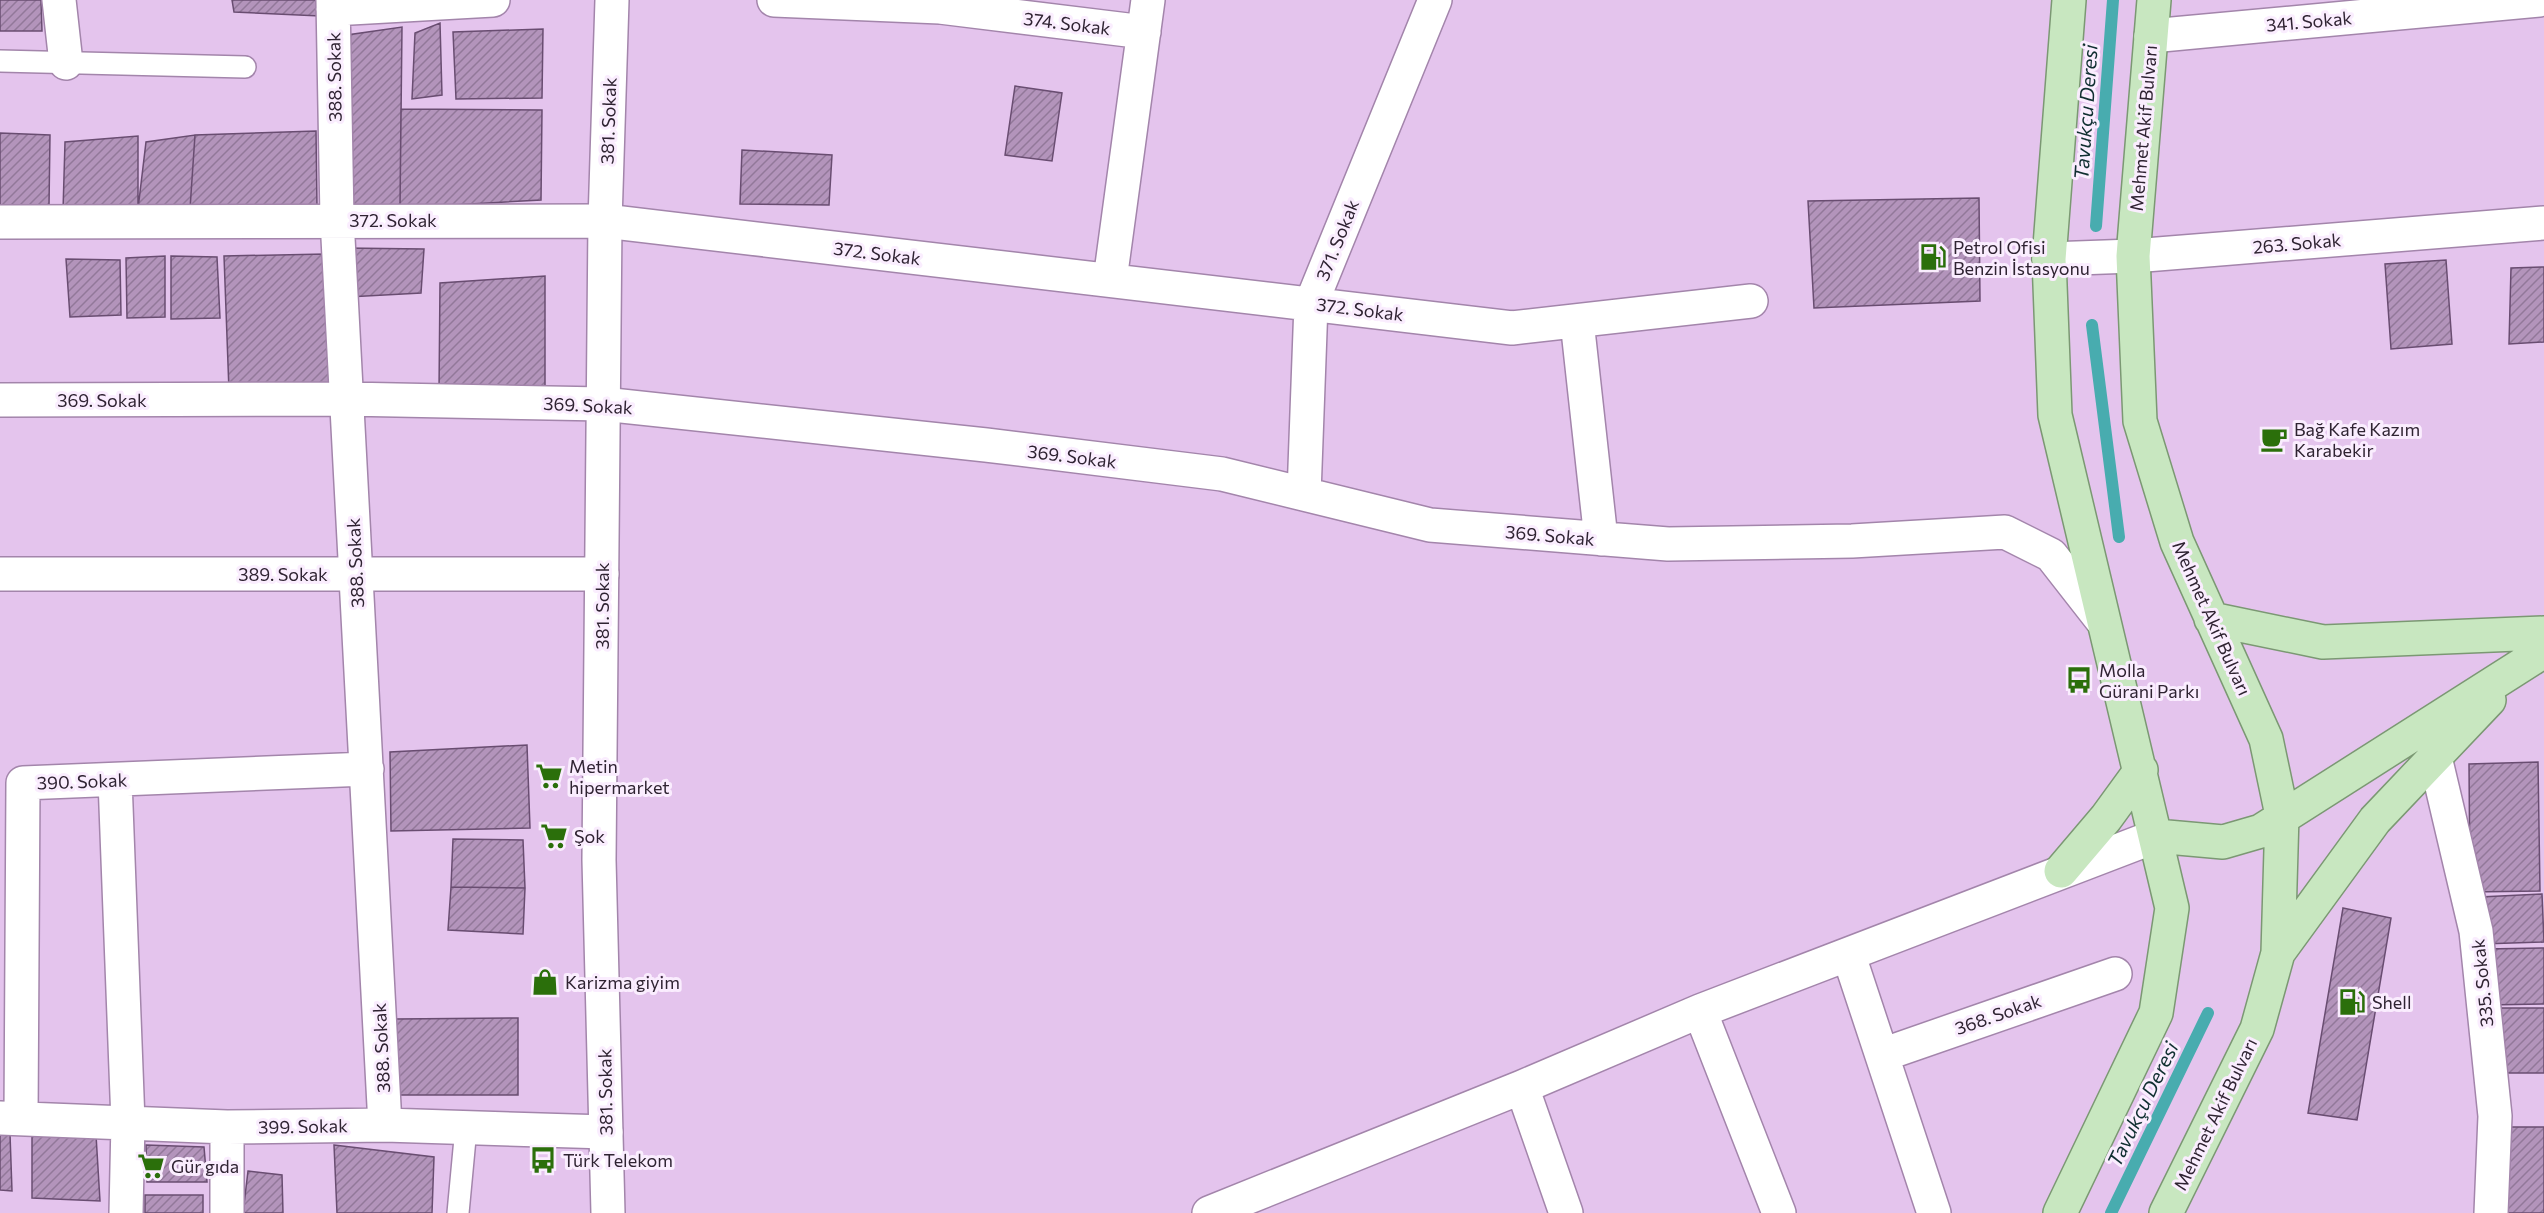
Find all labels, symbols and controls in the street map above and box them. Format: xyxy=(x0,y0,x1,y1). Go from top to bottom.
street label: 341. Sokak xyxy=(2265,6,2353,36)
street label: 374. Sokak xyxy=(1022,7,1112,39)
street label: 388. Sokak xyxy=(322,32,346,122)
water label: Tavukçu Deresi xyxy=(2068,43,2102,180)
street label: Mehmet Akif Bulvarı xyxy=(2125,44,2161,212)
street label: 381. Sokak xyxy=(595,77,621,165)
street label: 371. Sokak xyxy=(1311,196,1363,284)
street label: 372. Sokak xyxy=(349,209,437,231)
street label: 263. Sokak xyxy=(2252,228,2342,258)
place label: Petrol Ofisi Benzin İstasyonu xyxy=(1953,236,2090,279)
street label: 372. Sokak xyxy=(832,237,922,269)
fuel station icon: Petrol Ofisi Benzin İstasyonu xyxy=(1918,242,1948,272)
street label: 372. Sokak xyxy=(1315,293,1405,325)
street label: 369. Sokak xyxy=(57,389,147,411)
street label: 369. Sokak xyxy=(543,392,634,418)
place label: Bağ Kafe Kazım Karabekir xyxy=(2294,418,2420,461)
cafe icon: Bağ Kafe Kazım Karabekir xyxy=(2259,424,2289,454)
street label: 369. Sokak xyxy=(1026,440,1118,472)
street label: 388. Sokak xyxy=(342,517,368,608)
street label: 369. Sokak xyxy=(1504,520,1596,550)
street label: Mehmet Akif Bulvarı xyxy=(2168,537,2256,699)
street label: 381. Sokak xyxy=(591,562,613,649)
street label: 389. Sokak xyxy=(238,563,328,585)
place label: Molla Gürani Parkı xyxy=(2099,659,2199,702)
bus stop icon: Molla Gürani Parkı xyxy=(2064,665,2094,695)
place label: Metin hipermarket xyxy=(569,755,670,798)
supermarket icon: Metin hipermarket xyxy=(534,761,564,791)
street label: 390. Sokak xyxy=(36,768,128,794)
supermarket icon: Şok xyxy=(539,821,569,851)
place label: Şok xyxy=(574,825,605,847)
street label: 335. Sokak xyxy=(2466,938,2498,1028)
shop icon: Karizma giyim xyxy=(530,967,560,997)
place label: Karizma giyim xyxy=(565,971,680,993)
fuel station icon: Shell xyxy=(2337,987,2367,1017)
street label: 368. Sokak xyxy=(1952,989,2044,1039)
place label: Shell xyxy=(2372,991,2412,1013)
street label: 388. Sokak xyxy=(368,1002,394,1093)
street label: Mehmet Akif Bulvarı xyxy=(2169,1034,2261,1194)
water label: Tavukçu Deresi xyxy=(2102,1037,2183,1170)
street label: 381. Sokak xyxy=(593,1048,617,1136)
street label: 399. Sokak xyxy=(258,1114,348,1138)
bus stop icon: Türk Telekom xyxy=(528,1145,558,1175)
place label: Türk Telekom xyxy=(563,1149,673,1171)
supermarket icon: Gür gıda xyxy=(136,1151,166,1181)
place label: Gür gıda xyxy=(171,1155,239,1177)

